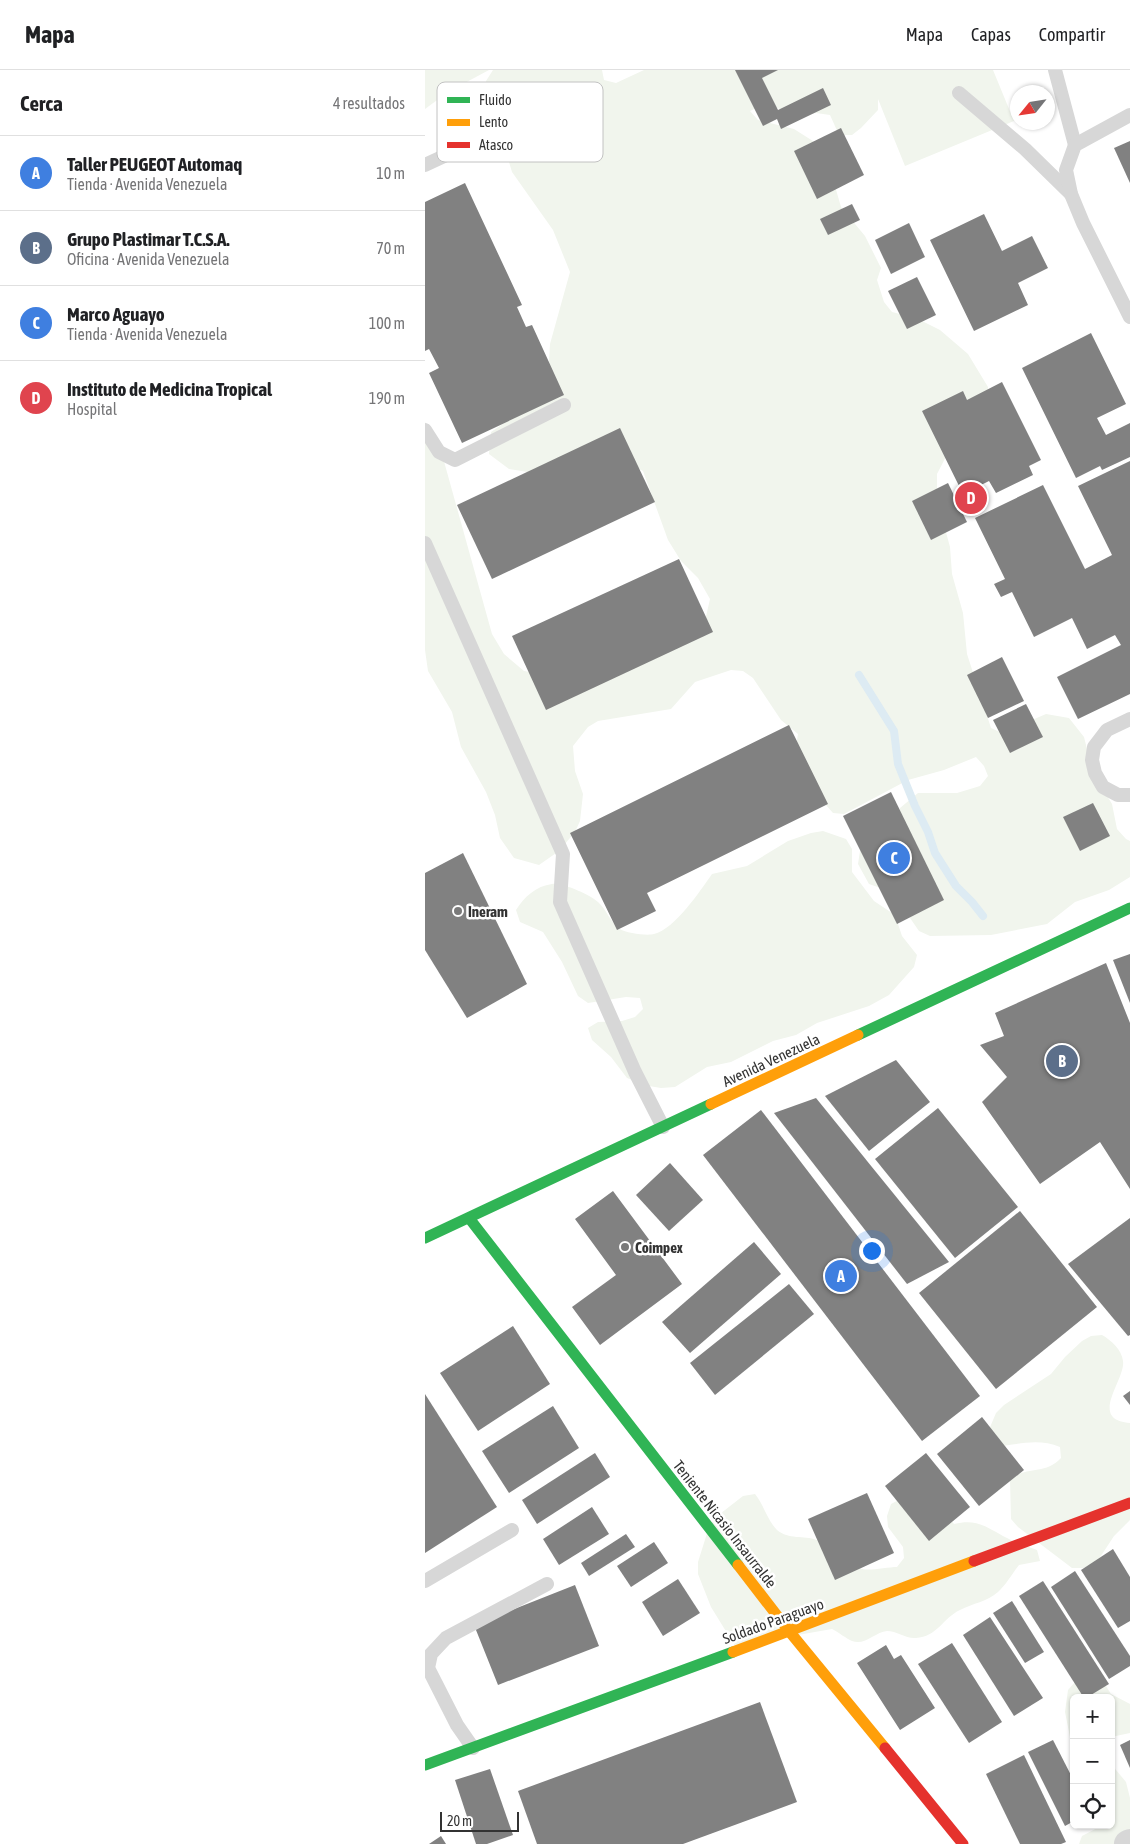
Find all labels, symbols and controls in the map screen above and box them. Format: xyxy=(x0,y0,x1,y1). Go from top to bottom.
text: Mapa xyxy=(25,21,75,48)
text: Mapa xyxy=(906,24,943,45)
text: Capas xyxy=(971,24,1011,45)
text: Compartir xyxy=(1039,24,1105,45)
legend xyxy=(437,82,603,162)
north arrow xyxy=(1010,85,1055,130)
text: Cerca xyxy=(20,91,63,115)
text: Fluido xyxy=(479,92,512,108)
text: 4 resultados xyxy=(333,94,405,112)
text: Lento xyxy=(479,114,508,130)
text: Atasco xyxy=(479,137,513,153)
text: Taller PEUGEOT Automaq xyxy=(67,153,242,175)
text: A xyxy=(32,164,40,182)
text: 10 m xyxy=(376,164,405,182)
text: Tienda · Avenida Venezuela xyxy=(67,175,228,193)
text: Grupo Plastimar T.C.S.A. xyxy=(67,228,230,250)
text: B xyxy=(32,239,40,257)
text: 70 m xyxy=(376,239,405,257)
text: Oficina · Avenida Venezuela xyxy=(67,250,229,268)
text: Marco Aguayo xyxy=(67,303,165,325)
text: C xyxy=(32,314,40,332)
text: 100 m xyxy=(369,314,405,332)
text: Tienda · Avenida Venezuela xyxy=(67,325,228,343)
text: Instituto de Medicina Tropical xyxy=(67,378,272,400)
text: D xyxy=(32,389,40,407)
text: 190 m xyxy=(369,389,405,407)
text: Hospital xyxy=(67,400,117,418)
pin: D xyxy=(955,479,987,517)
pin: C xyxy=(878,839,910,877)
place label: Ineram xyxy=(468,903,508,920)
marker: Ineram xyxy=(452,905,464,917)
street label: Avenida Venezuela xyxy=(720,1030,822,1090)
pin: B xyxy=(1046,1042,1078,1080)
your location xyxy=(859,1238,885,1264)
place label: Coimpex xyxy=(635,1239,683,1256)
marker: Coimpex xyxy=(619,1241,631,1253)
pin: A xyxy=(825,1257,857,1295)
street label: Teniente Nicasio Insaurralde xyxy=(670,1457,780,1591)
street label: Soldado Paraguayo xyxy=(720,1595,826,1647)
map controls xyxy=(1070,1694,1115,1829)
button: + xyxy=(1070,1694,1115,1739)
button: − xyxy=(1070,1739,1115,1784)
button: locate xyxy=(1070,1784,1115,1829)
scale bar xyxy=(440,1809,519,1832)
text: 20 m xyxy=(447,1813,472,1829)

